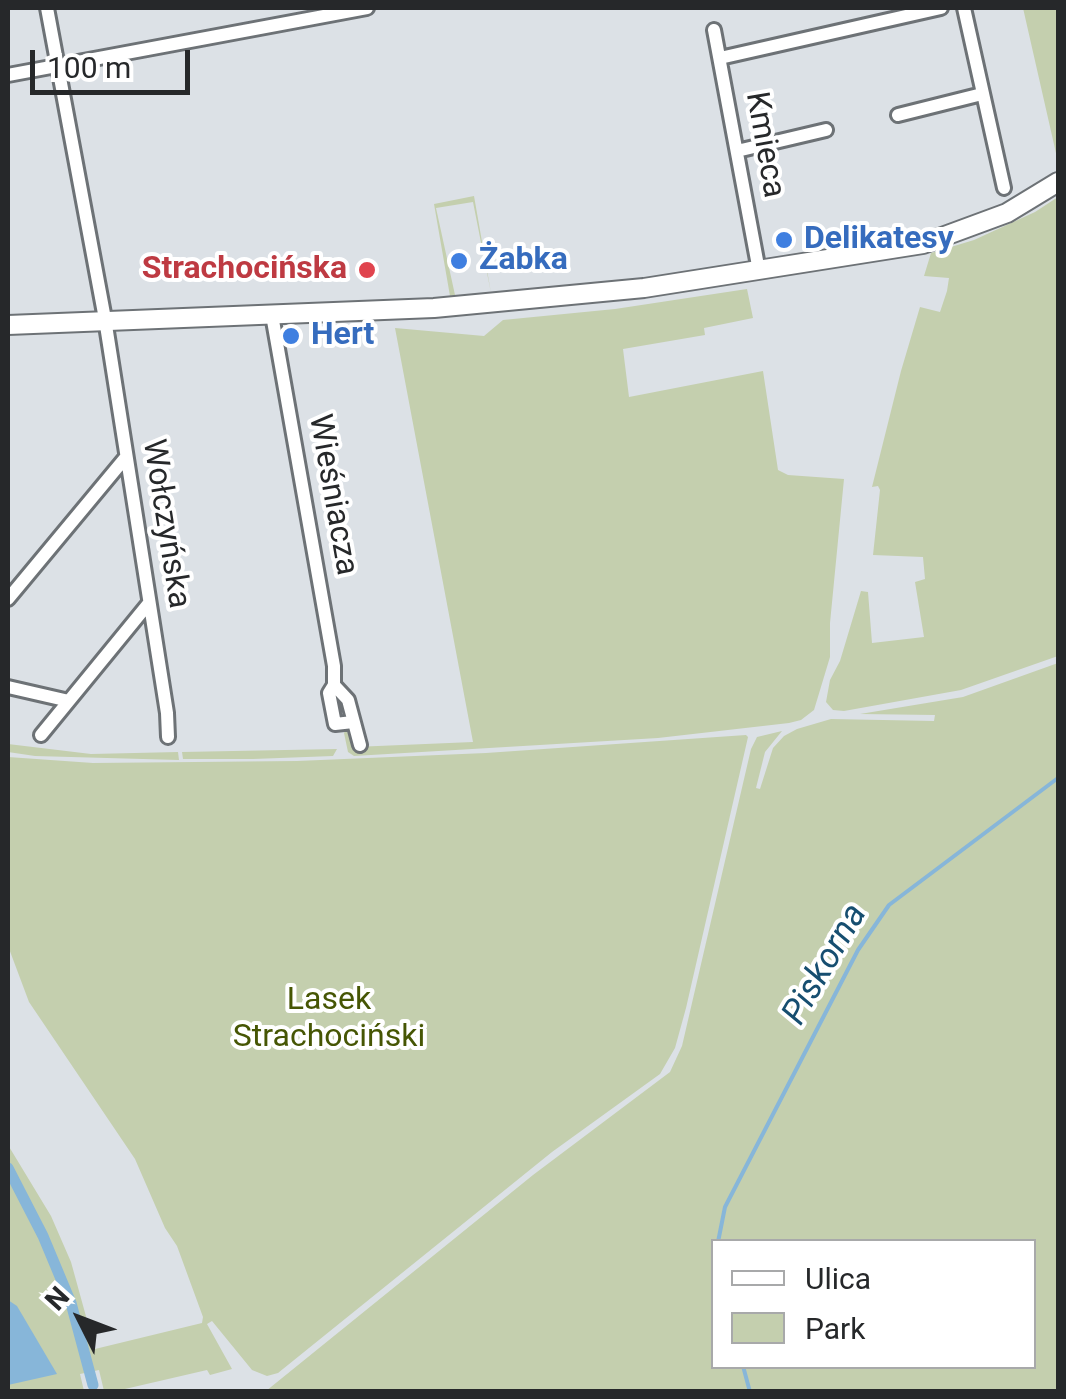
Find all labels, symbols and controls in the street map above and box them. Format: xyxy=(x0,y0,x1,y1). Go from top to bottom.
scale bar xyxy=(35,30,195,92)
text: 100 m xyxy=(47,50,131,85)
street label: Kmieca xyxy=(736,89,792,201)
place label: Delikatesy xyxy=(804,221,954,259)
marker: Delikatesy xyxy=(773,229,795,251)
place label: Żabka xyxy=(479,242,568,280)
marker: Żabka xyxy=(448,250,470,272)
place label: Strachocińska xyxy=(142,251,347,289)
marker: Strachocińska xyxy=(356,259,378,281)
place label: Hert xyxy=(311,317,374,355)
marker: Hert xyxy=(280,325,302,347)
street label: Wieśniacza xyxy=(299,412,365,578)
street label: Wołczyńska xyxy=(133,437,197,611)
water label: Piskorna xyxy=(775,897,877,1033)
park label: Lasek Strachociński xyxy=(233,982,425,1057)
legend xyxy=(711,1239,1036,1369)
text: Ulica xyxy=(805,1261,871,1296)
north arrow xyxy=(30,1269,130,1369)
text: N xyxy=(38,1280,76,1317)
text: Park xyxy=(805,1311,865,1346)

